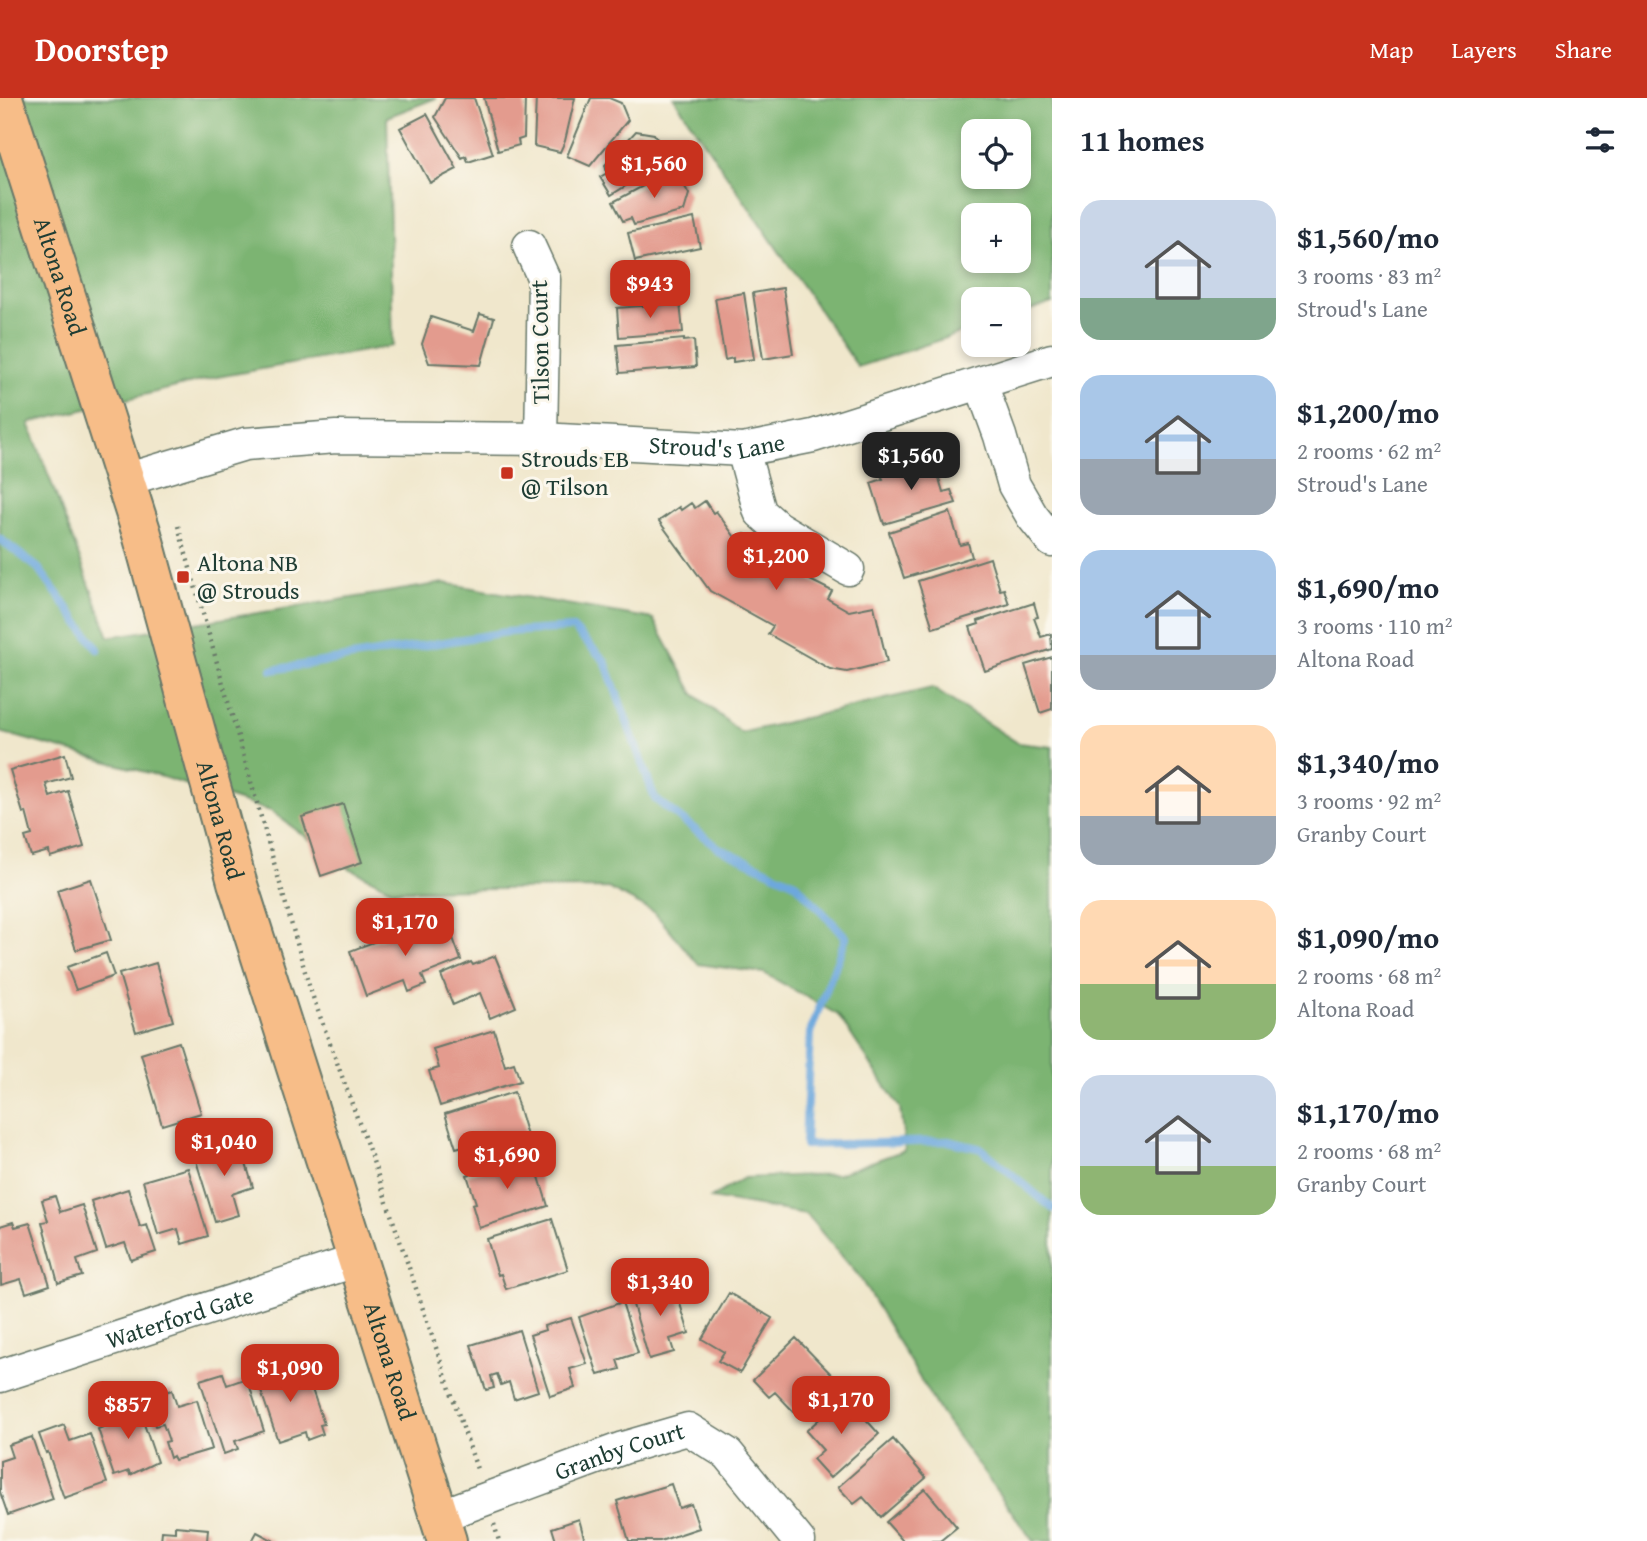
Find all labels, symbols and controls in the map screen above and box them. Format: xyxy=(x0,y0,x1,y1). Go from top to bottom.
text: Doorstep xyxy=(35,25,168,73)
text: Map xyxy=(1370,32,1413,67)
text: Layers xyxy=(1451,32,1517,67)
text: Share xyxy=(1555,32,1612,67)
text: 11 homes xyxy=(1080,118,1205,162)
map controls xyxy=(961,119,1031,357)
button: locate xyxy=(961,119,1031,189)
icon: filters xyxy=(1581,121,1619,159)
pin: $1,560 xyxy=(597,140,711,200)
text: $1,560 xyxy=(621,146,687,179)
button: + xyxy=(961,203,1031,273)
street label: Altona Road xyxy=(25,212,96,340)
text: $1,560/mo xyxy=(1297,215,1439,259)
icon: home xyxy=(1136,228,1220,312)
text: 3 rooms · 83 m² xyxy=(1297,259,1441,292)
pin: $943 xyxy=(609,260,691,320)
text: $943 xyxy=(626,266,674,299)
street label: Tilson Court xyxy=(521,279,558,404)
button: − xyxy=(961,287,1031,357)
text: Stroud's Lane xyxy=(1297,292,1428,325)
text: $1,200/mo xyxy=(1297,390,1439,434)
icon: home xyxy=(1136,403,1220,487)
street label: Stroud's Lane xyxy=(648,424,788,468)
pin: $1,560 xyxy=(854,432,968,492)
text: 2 rooms · 62 m² xyxy=(1297,434,1441,467)
text: $1,560 xyxy=(878,438,944,471)
place label: Strouds EB @ Tilson xyxy=(521,441,629,504)
marker: Strouds EB @ Tilson xyxy=(499,465,515,481)
text: Stroud's Lane xyxy=(1297,467,1428,500)
pin: $1,200 xyxy=(719,532,833,592)
text: $1,200 xyxy=(743,538,809,571)
place label: Altona NB @ Strouds xyxy=(197,545,300,608)
text: $1,690/mo xyxy=(1297,565,1439,609)
marker: Altona NB @ Strouds xyxy=(175,569,191,585)
icon: home xyxy=(1136,578,1220,662)
text: 3 rooms · 110 m² xyxy=(1297,609,1452,642)
text: Altona Road xyxy=(1297,642,1414,675)
text: $1,340/mo xyxy=(1297,740,1439,784)
icon: home xyxy=(1136,753,1220,837)
street label: Altona Road xyxy=(188,756,254,884)
text: 3 rooms · 92 m² xyxy=(1297,784,1441,817)
text: Granby Court xyxy=(1297,817,1426,850)
pin: $1,170 xyxy=(348,898,462,958)
text: $1,170 xyxy=(372,904,438,937)
text: $1,090/mo xyxy=(1297,915,1439,959)
icon: home xyxy=(1136,928,1220,1012)
text: 2 rooms · 68 m² xyxy=(1297,959,1441,992)
text: Altona Road xyxy=(1297,992,1414,1025)
text: $1,170/mo xyxy=(1297,1090,1439,1134)
icon: home xyxy=(1136,1103,1220,1187)
pin: $1,040 xyxy=(167,1118,281,1178)
text: $1,040 xyxy=(191,1124,257,1157)
pin: $1,690 xyxy=(450,1132,564,1191)
text: 2 rooms · 68 m² xyxy=(1297,1134,1441,1167)
text: $1,690 xyxy=(474,1137,540,1170)
text: Granby Court xyxy=(1297,1167,1426,1200)
pin: $1,340 xyxy=(603,1258,717,1318)
text: $1,340 xyxy=(627,1264,693,1297)
street label: Waterford Gate xyxy=(101,1277,258,1358)
street label: Altona Road xyxy=(355,1297,425,1425)
pin: $1,090 xyxy=(233,1344,347,1404)
text: $1,090 xyxy=(257,1350,323,1383)
pin: $1,170 xyxy=(784,1376,898,1436)
pin: $857 xyxy=(87,1382,169,1441)
text: $1,170 xyxy=(808,1382,874,1415)
text: $857 xyxy=(104,1387,152,1420)
street label: Granby Court xyxy=(550,1413,689,1489)

